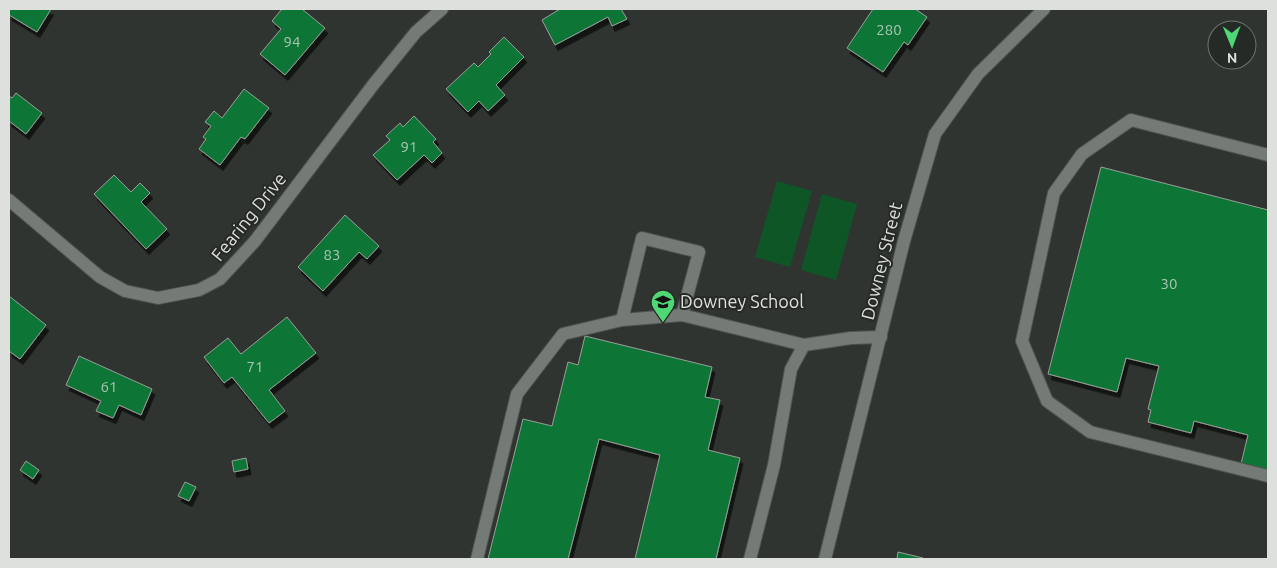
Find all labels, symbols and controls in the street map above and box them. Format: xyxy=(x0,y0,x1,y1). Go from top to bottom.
north arrow xyxy=(1207,20,1257,70)
house number: 280 xyxy=(876,21,902,38)
house number: 94 xyxy=(284,33,300,50)
text: N xyxy=(1227,50,1238,66)
house number: 91 xyxy=(401,138,417,155)
street label: Fearing Drive xyxy=(207,168,290,264)
street label: Downey Street xyxy=(857,200,905,322)
house number: 83 xyxy=(324,246,340,263)
house number: 30 xyxy=(1161,275,1177,292)
school or university icon: Downey School xyxy=(650,289,676,323)
place label: Downey School xyxy=(680,291,804,311)
house number: 71 xyxy=(247,358,263,375)
house number: 61 xyxy=(101,378,117,395)

